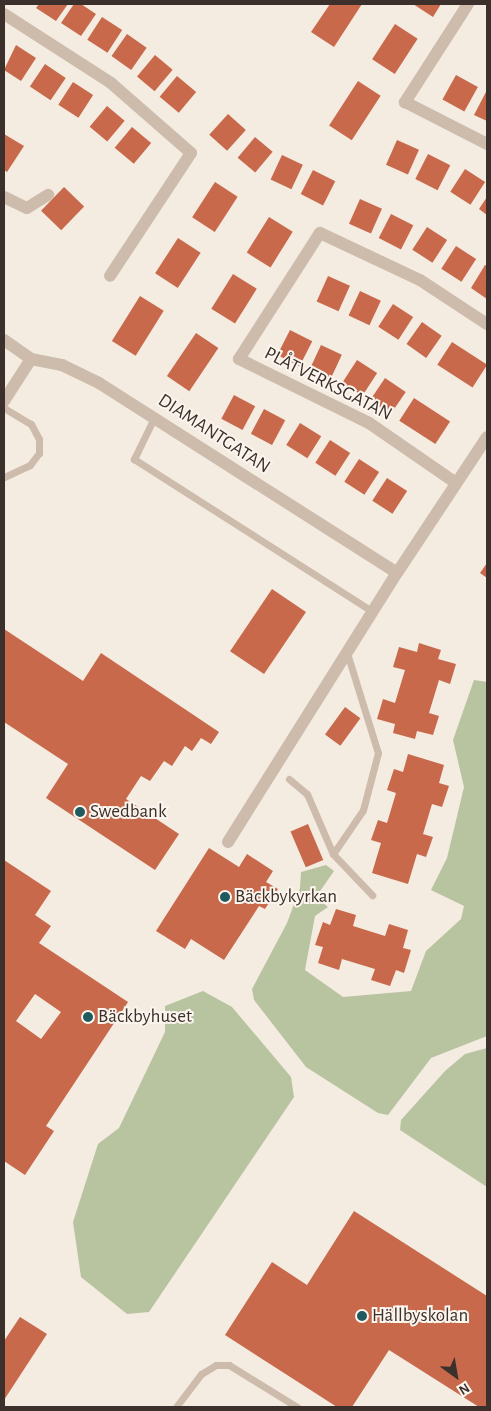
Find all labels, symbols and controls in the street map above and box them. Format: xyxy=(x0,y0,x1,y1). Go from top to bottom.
street label: PLÅTVERKSGATAN xyxy=(260,342,396,426)
street label: DIAMANTGATAN xyxy=(154,389,274,479)
place label: Swedbank xyxy=(90,801,167,823)
marker: Swedbank xyxy=(74,806,86,818)
place label: Bäckbykyrkan xyxy=(235,886,337,908)
marker: Bäckbykyrkan xyxy=(219,891,231,903)
place label: Bäckbyhuset xyxy=(98,1006,192,1028)
marker: Bäckbyhuset xyxy=(82,1011,94,1023)
place label: Hällbyskolan xyxy=(372,1305,468,1327)
marker: Hällbyskolan xyxy=(356,1310,368,1322)
north arrow xyxy=(431,1351,481,1401)
text: N xyxy=(456,1380,472,1397)

